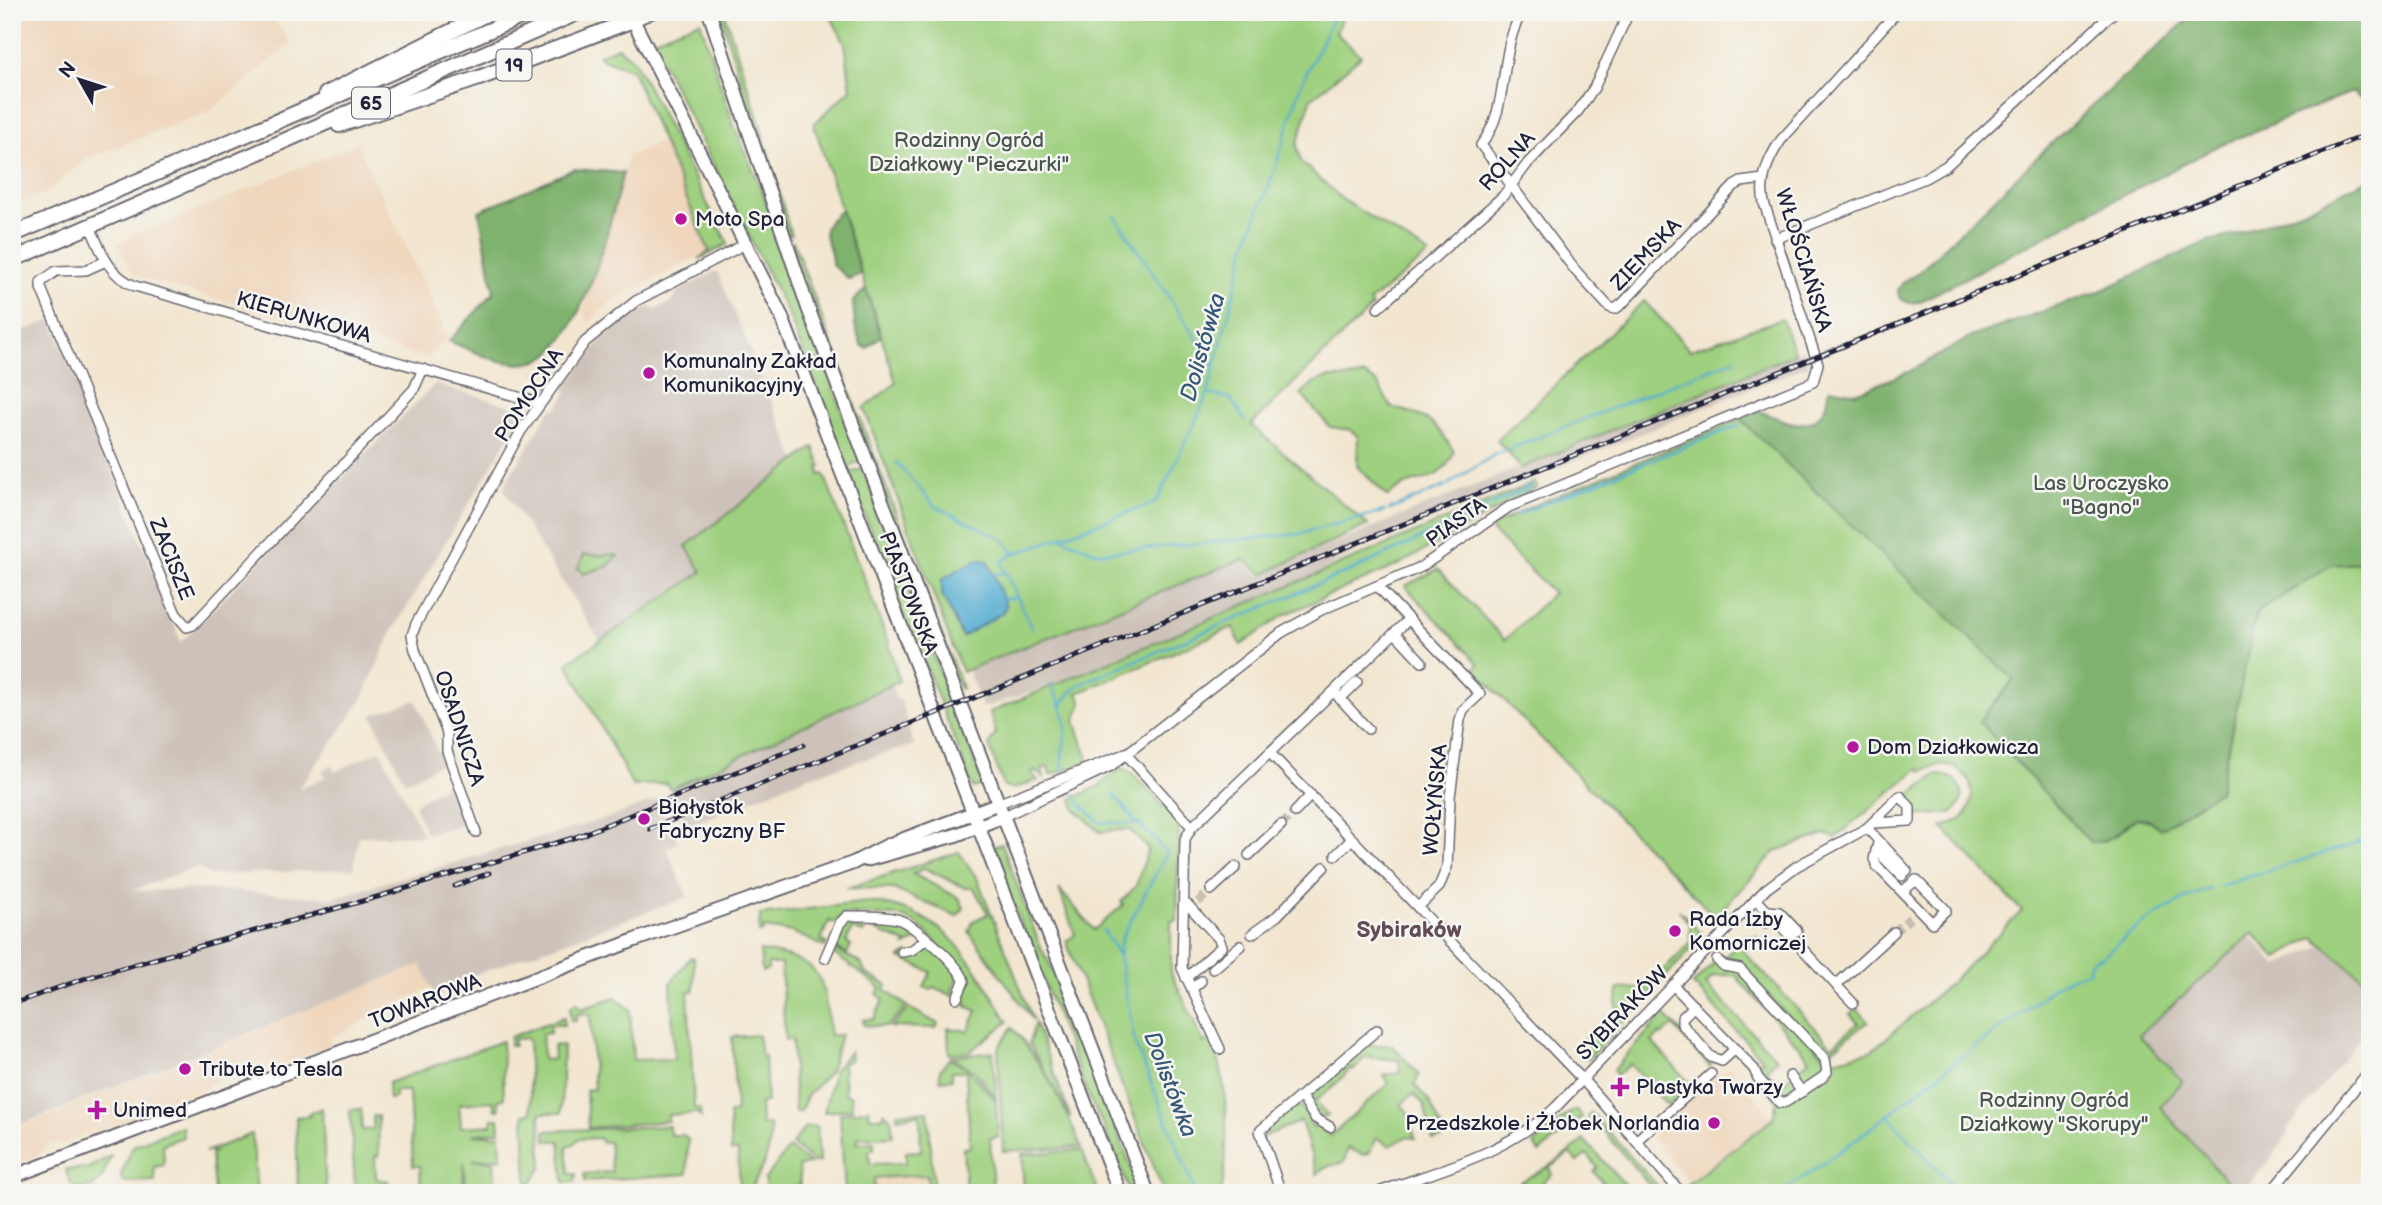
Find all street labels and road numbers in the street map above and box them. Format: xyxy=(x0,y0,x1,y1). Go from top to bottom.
road number: 19 xyxy=(496,50,532,80)
road number: 65 xyxy=(352,88,390,118)
street label: ROLNA xyxy=(1474,126,1541,196)
street label: WŁOŚCIAŃSKA xyxy=(1770,185,1837,335)
street label: ZIEMSKA xyxy=(1605,213,1687,296)
street label: KIERUNKOWA xyxy=(234,286,374,349)
street label: POMOCNA xyxy=(490,344,569,447)
street label: PIASTA xyxy=(1421,492,1491,553)
street label: ZACISZE xyxy=(143,514,199,604)
street label: PIASTOWSKA xyxy=(874,528,944,658)
street label: OSADNICZA xyxy=(429,667,490,789)
street label: WOŁYŃSKA xyxy=(1418,743,1453,857)
street label: SYBIRAKÓW xyxy=(1571,961,1674,1066)
street label: TOWAROWA xyxy=(366,969,485,1034)

